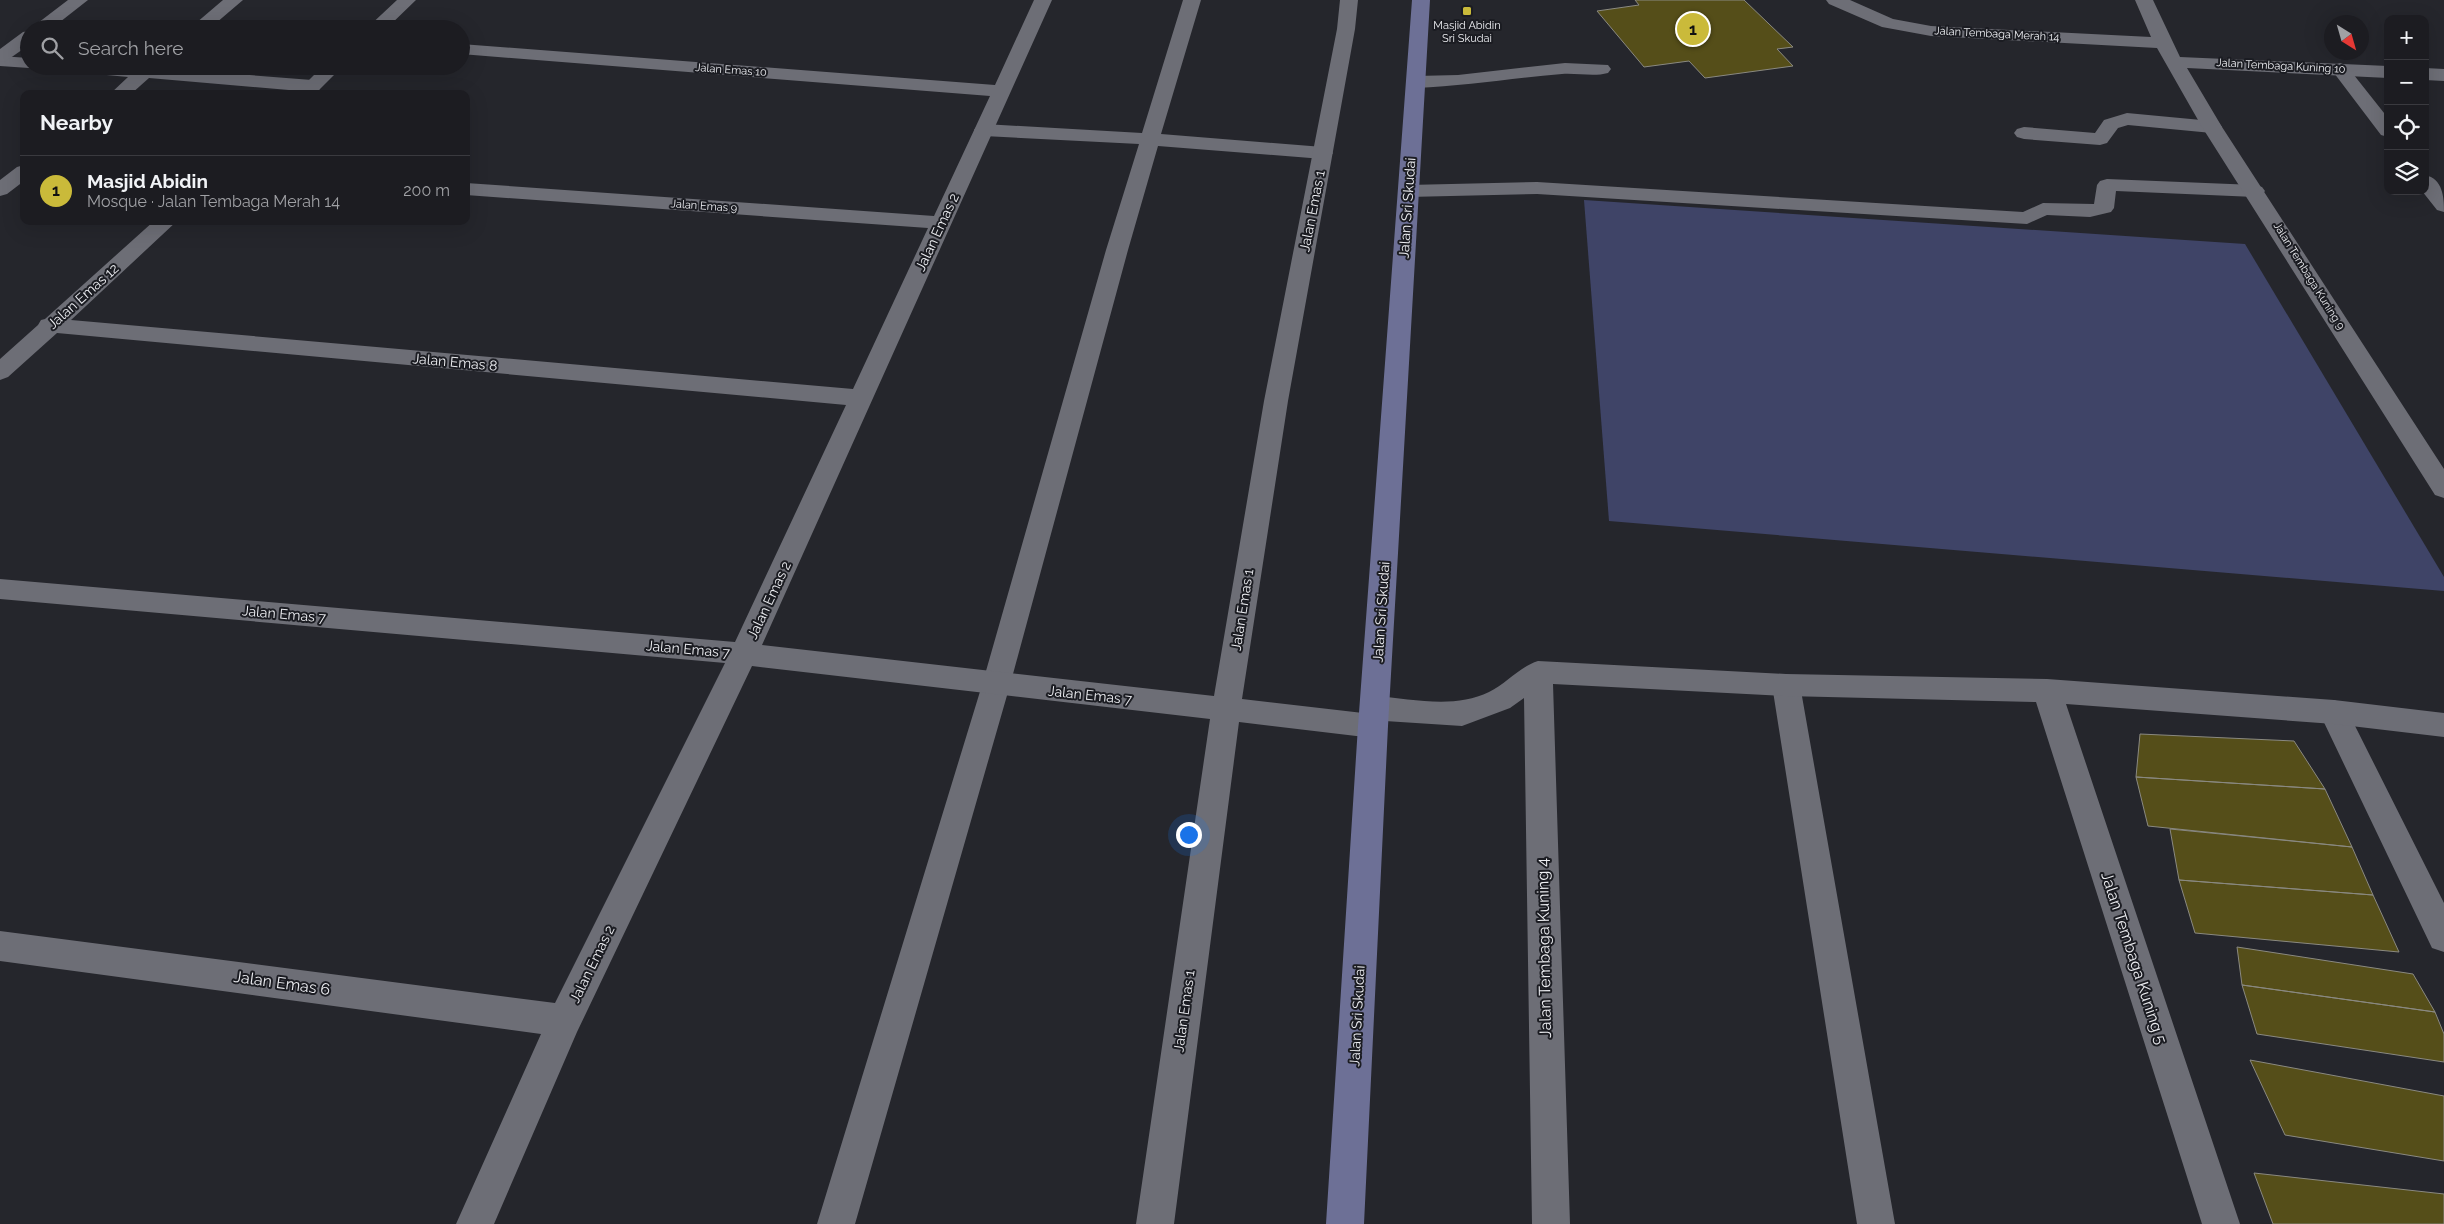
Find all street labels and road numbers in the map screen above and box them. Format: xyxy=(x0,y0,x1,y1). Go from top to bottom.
street label: Jalan Tembaga Merah 14 xyxy=(1934,24,2060,44)
street label: Jalan Tembaga Kuning 10 xyxy=(2216,56,2346,76)
street label: Jalan Emas 10 xyxy=(695,61,767,79)
street label: Jalan Sri Skudai xyxy=(1395,157,1419,259)
street label: Jalan Emas 1 xyxy=(1296,169,1328,253)
street label: Jalan Emas 2 xyxy=(912,191,962,273)
street label: Jalan Emas 9 xyxy=(670,197,738,215)
street label: Jalan Tembaga Kuning 9 xyxy=(2271,220,2347,332)
street label: Jalan Emas 12 xyxy=(44,260,122,332)
street label: Jalan Emas 8 xyxy=(412,350,498,374)
street label: Jalan Emas 2 xyxy=(744,559,794,641)
street label: Jalan Sri Skudai xyxy=(1369,561,1393,663)
street label: Jalan Emas 1 xyxy=(1228,568,1256,652)
street label: Jalan Emas 7 xyxy=(241,602,327,626)
street label: Jalan Emas 7 xyxy=(645,637,731,661)
street label: Jalan Emas 7 xyxy=(1047,683,1133,707)
street label: Jalan Tembaga Kuning 4 xyxy=(1533,858,1555,1038)
street label: Jalan Tembaga Kuning 5 xyxy=(2097,869,2171,1047)
street label: Jalan Emas 2 xyxy=(566,923,618,1005)
street label: Jalan Sri Skudai xyxy=(1346,965,1368,1067)
street label: Jalan Emas 6 xyxy=(232,967,332,999)
street label: Jalan Emas 1 xyxy=(1170,969,1198,1053)

